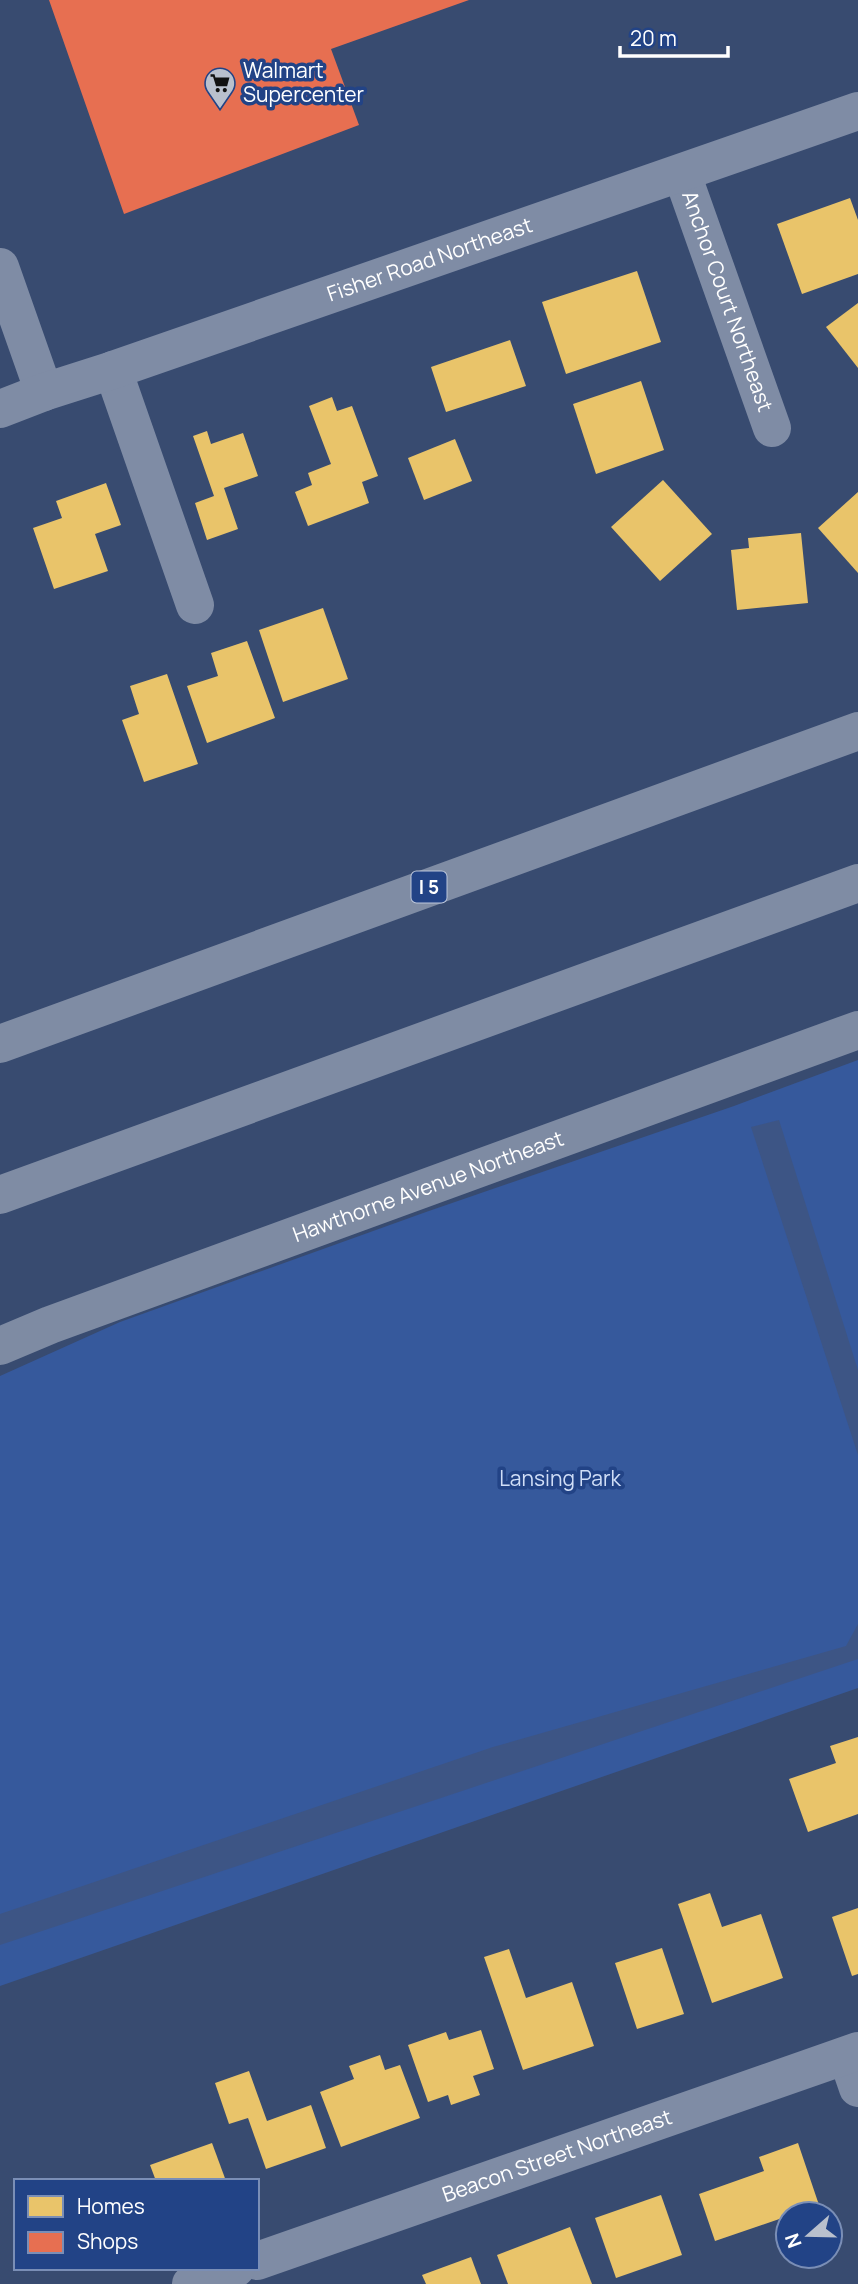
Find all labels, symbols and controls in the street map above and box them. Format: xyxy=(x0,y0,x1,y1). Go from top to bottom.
scale bar xyxy=(620,14,728,58)
text: 20 m xyxy=(630,24,677,52)
place label: Walmart Supercenter xyxy=(243,56,364,108)
supermarket icon: Walmart Supercenter xyxy=(203,66,237,110)
street label: Anchor Court Northeast xyxy=(676,187,780,415)
street label: Fisher Road Northeast xyxy=(323,210,536,308)
road number: I 5 xyxy=(412,872,446,902)
street label: Hawthorne Avenue Northeast xyxy=(289,1124,567,1248)
park label: Lansing Park xyxy=(499,1464,621,1492)
street label: Beacon Street Northeast xyxy=(438,2102,675,2208)
legend xyxy=(14,2179,259,2270)
text: Homes xyxy=(77,2192,145,2220)
north arrow xyxy=(774,2200,844,2270)
text: Shops xyxy=(77,2227,138,2255)
text: N xyxy=(778,2230,808,2252)

